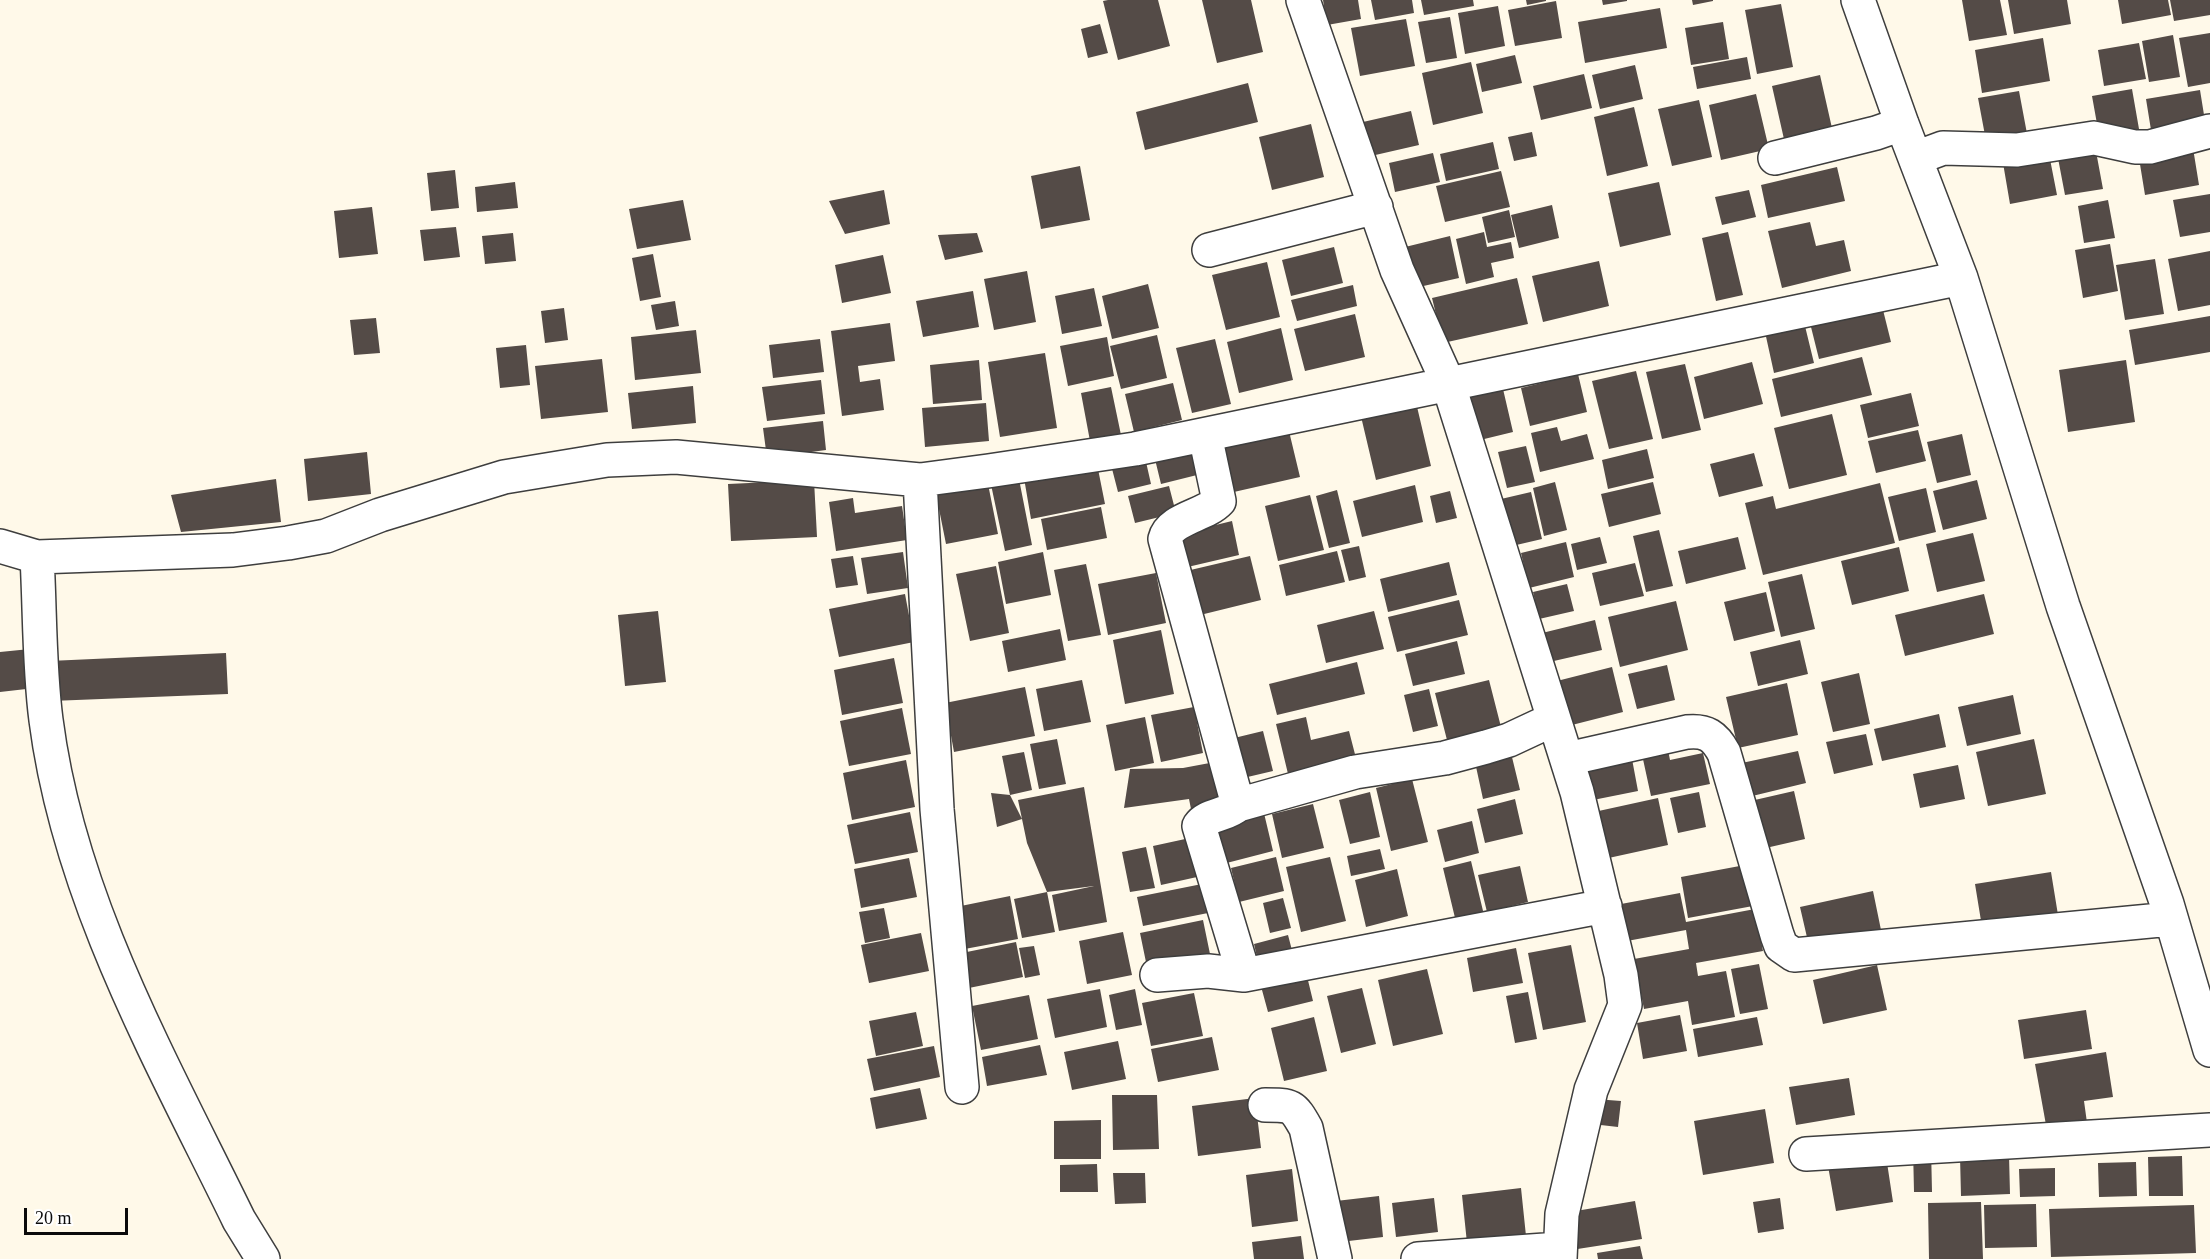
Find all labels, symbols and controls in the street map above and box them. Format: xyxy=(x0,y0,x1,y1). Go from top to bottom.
scale bar xyxy=(27,1196,130,1234)
text: 20 m xyxy=(35,1208,72,1228)

